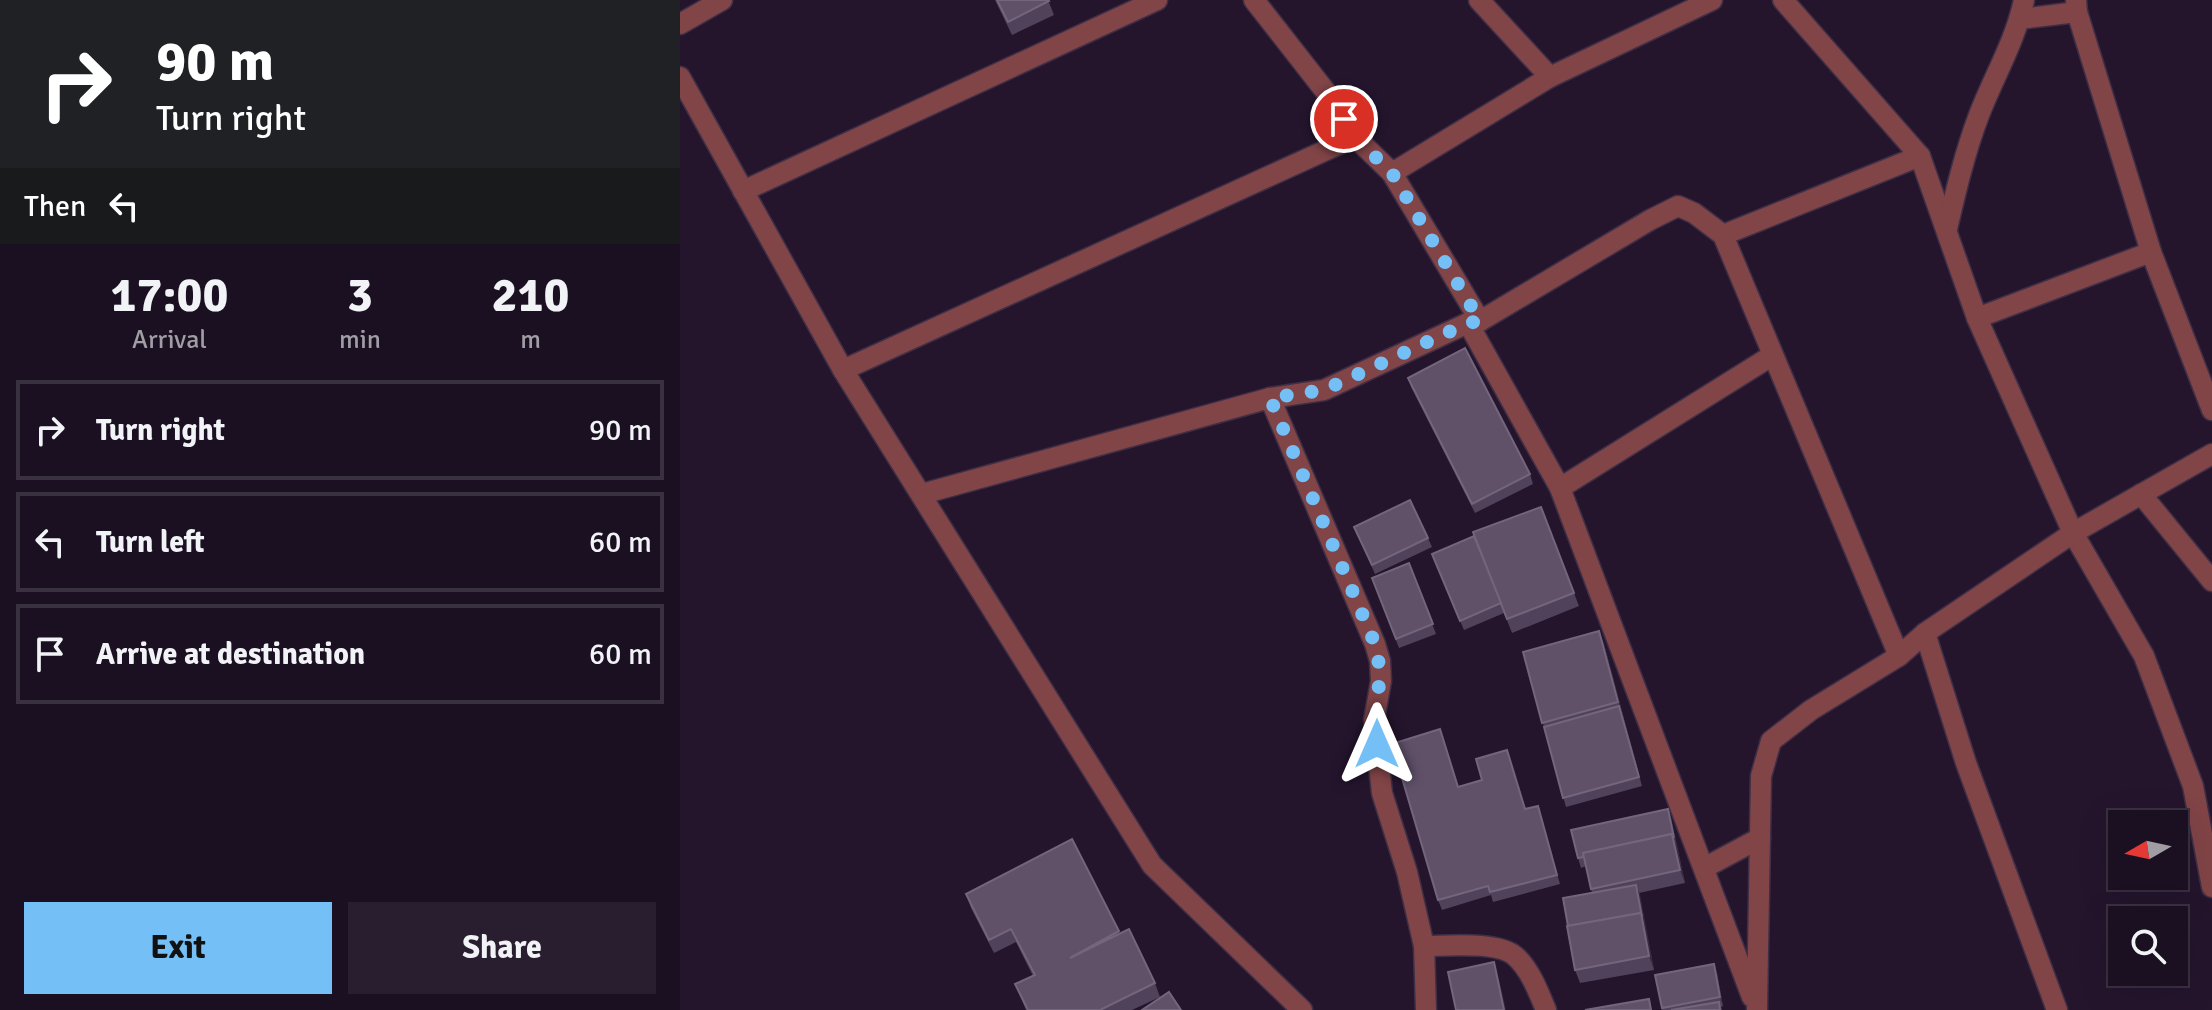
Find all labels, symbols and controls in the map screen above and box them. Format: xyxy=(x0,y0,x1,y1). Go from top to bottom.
text: 90 m xyxy=(156,27,274,96)
icon: right xyxy=(24,32,128,136)
pin xyxy=(1310,85,1378,153)
text: Turn right xyxy=(156,96,306,141)
icon: arrive xyxy=(1322,97,1366,141)
icon: left xyxy=(102,184,146,228)
text: Then xyxy=(24,188,86,225)
text: 17:00 xyxy=(111,266,228,325)
text: 3 xyxy=(347,266,373,325)
text: 210 xyxy=(492,266,569,325)
text: Arrival xyxy=(132,324,207,356)
text: min xyxy=(339,324,381,356)
text: m xyxy=(520,324,541,356)
icon: right xyxy=(28,408,72,452)
text: Turn right xyxy=(96,412,225,449)
text: 90 m xyxy=(589,412,652,449)
icon: left xyxy=(28,520,72,564)
text: Turn left xyxy=(96,524,205,561)
text: 60 m xyxy=(589,524,652,561)
icon: arrive xyxy=(28,632,72,676)
text: Arrive at destination xyxy=(96,636,365,673)
text: 60 m xyxy=(589,636,652,673)
position arrow xyxy=(1335,702,1419,786)
north arrow xyxy=(2108,810,2188,890)
map controls xyxy=(2108,810,2188,986)
button: Exit xyxy=(24,902,332,994)
button: Share xyxy=(348,902,656,994)
button: search xyxy=(2108,906,2188,986)

